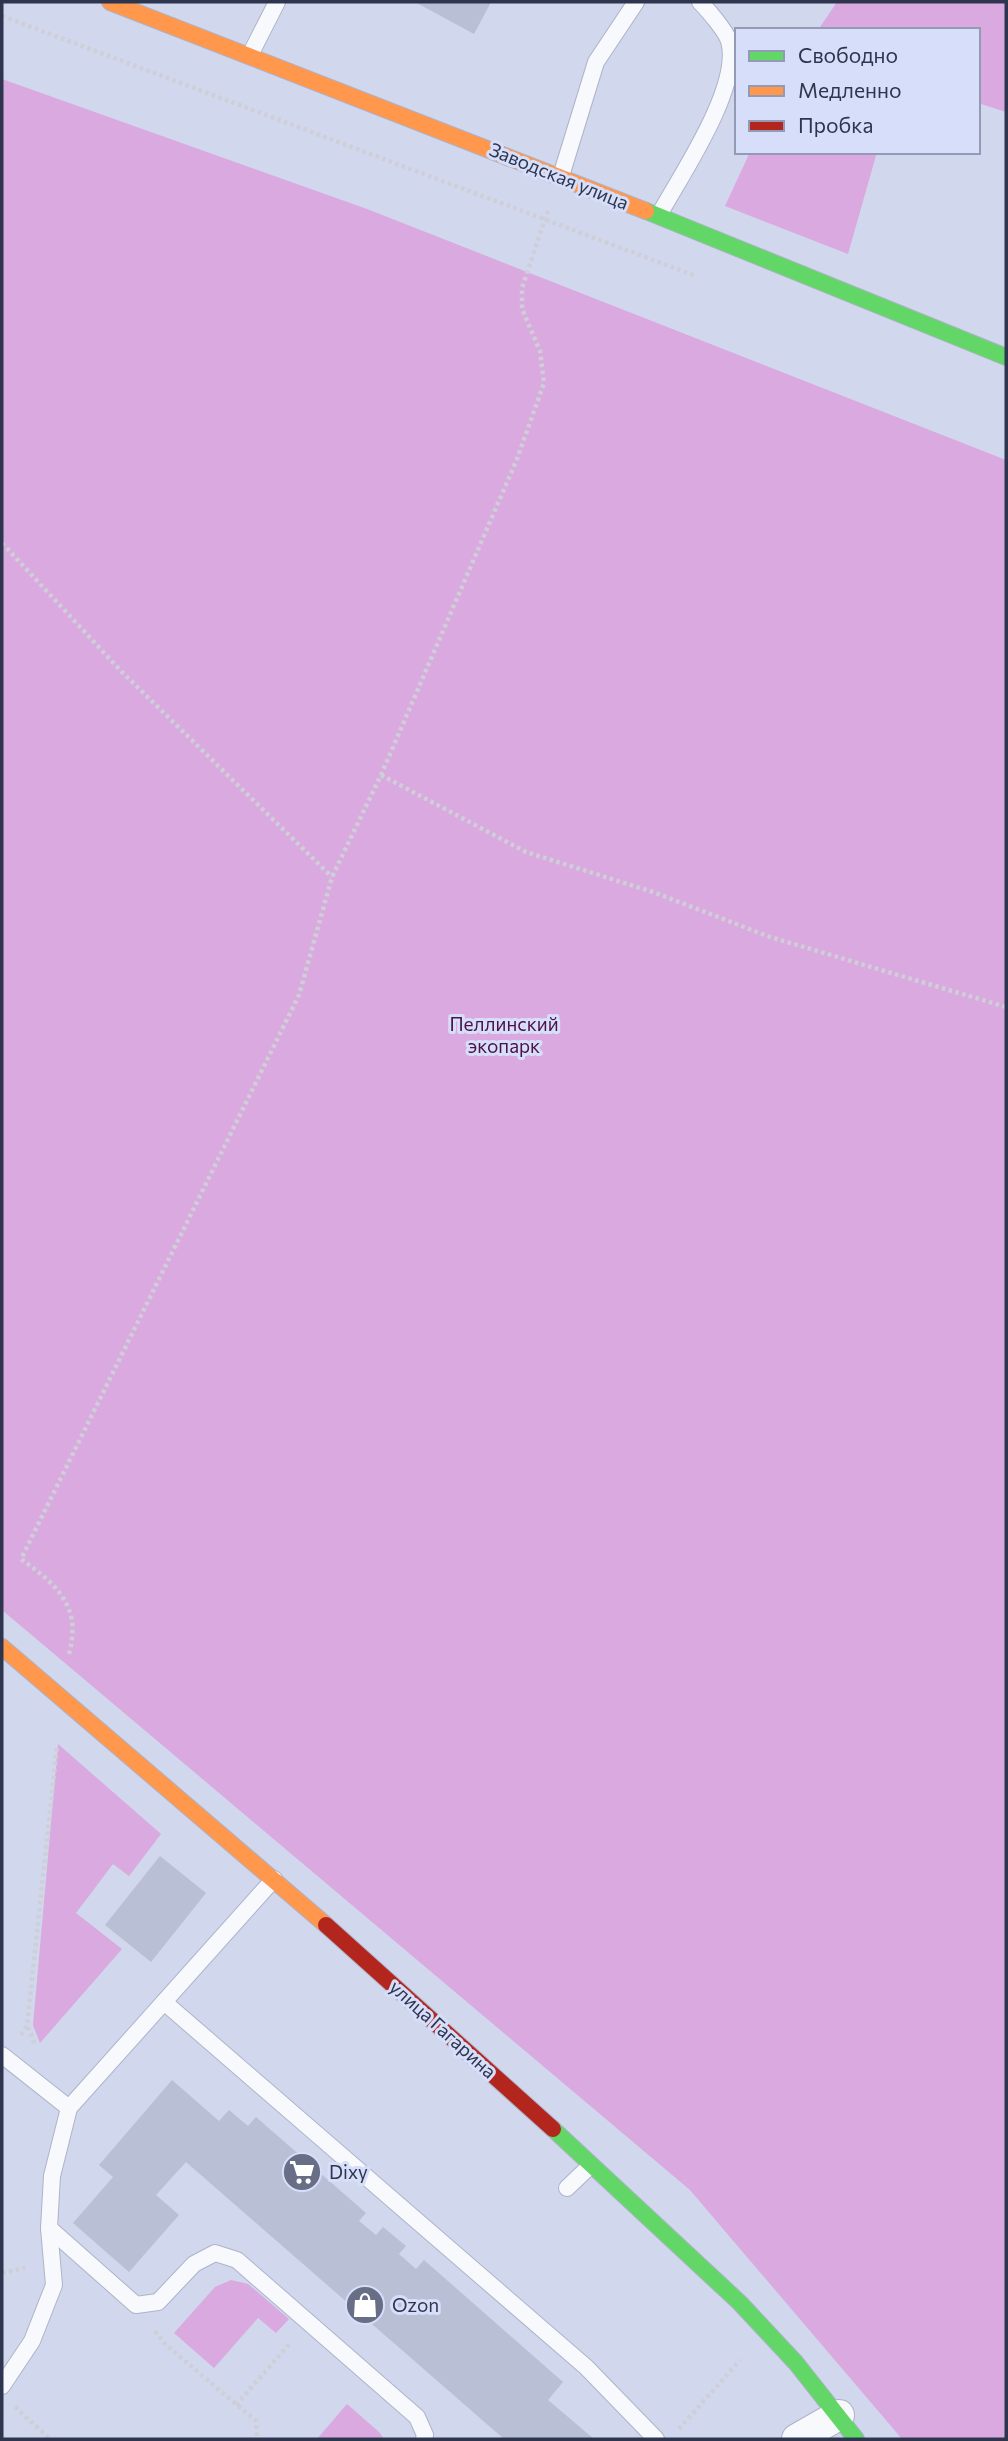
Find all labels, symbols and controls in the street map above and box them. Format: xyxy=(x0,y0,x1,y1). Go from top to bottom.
legend xyxy=(735,28,980,154)
text: Свободно xyxy=(798,42,898,67)
text: Медленно xyxy=(798,77,902,102)
text: Пробка xyxy=(798,112,873,137)
street label: Заводская улица xyxy=(486,137,632,214)
park label: Пеллинский экопарк xyxy=(449,1012,559,1057)
street label: улица Гагарина xyxy=(385,1975,501,2082)
supermarket icon: Dixy xyxy=(281,2151,323,2193)
place label: Dixy xyxy=(329,2160,368,2183)
shop icon: Ozon xyxy=(344,2284,386,2326)
place label: Ozon xyxy=(392,2293,439,2316)

